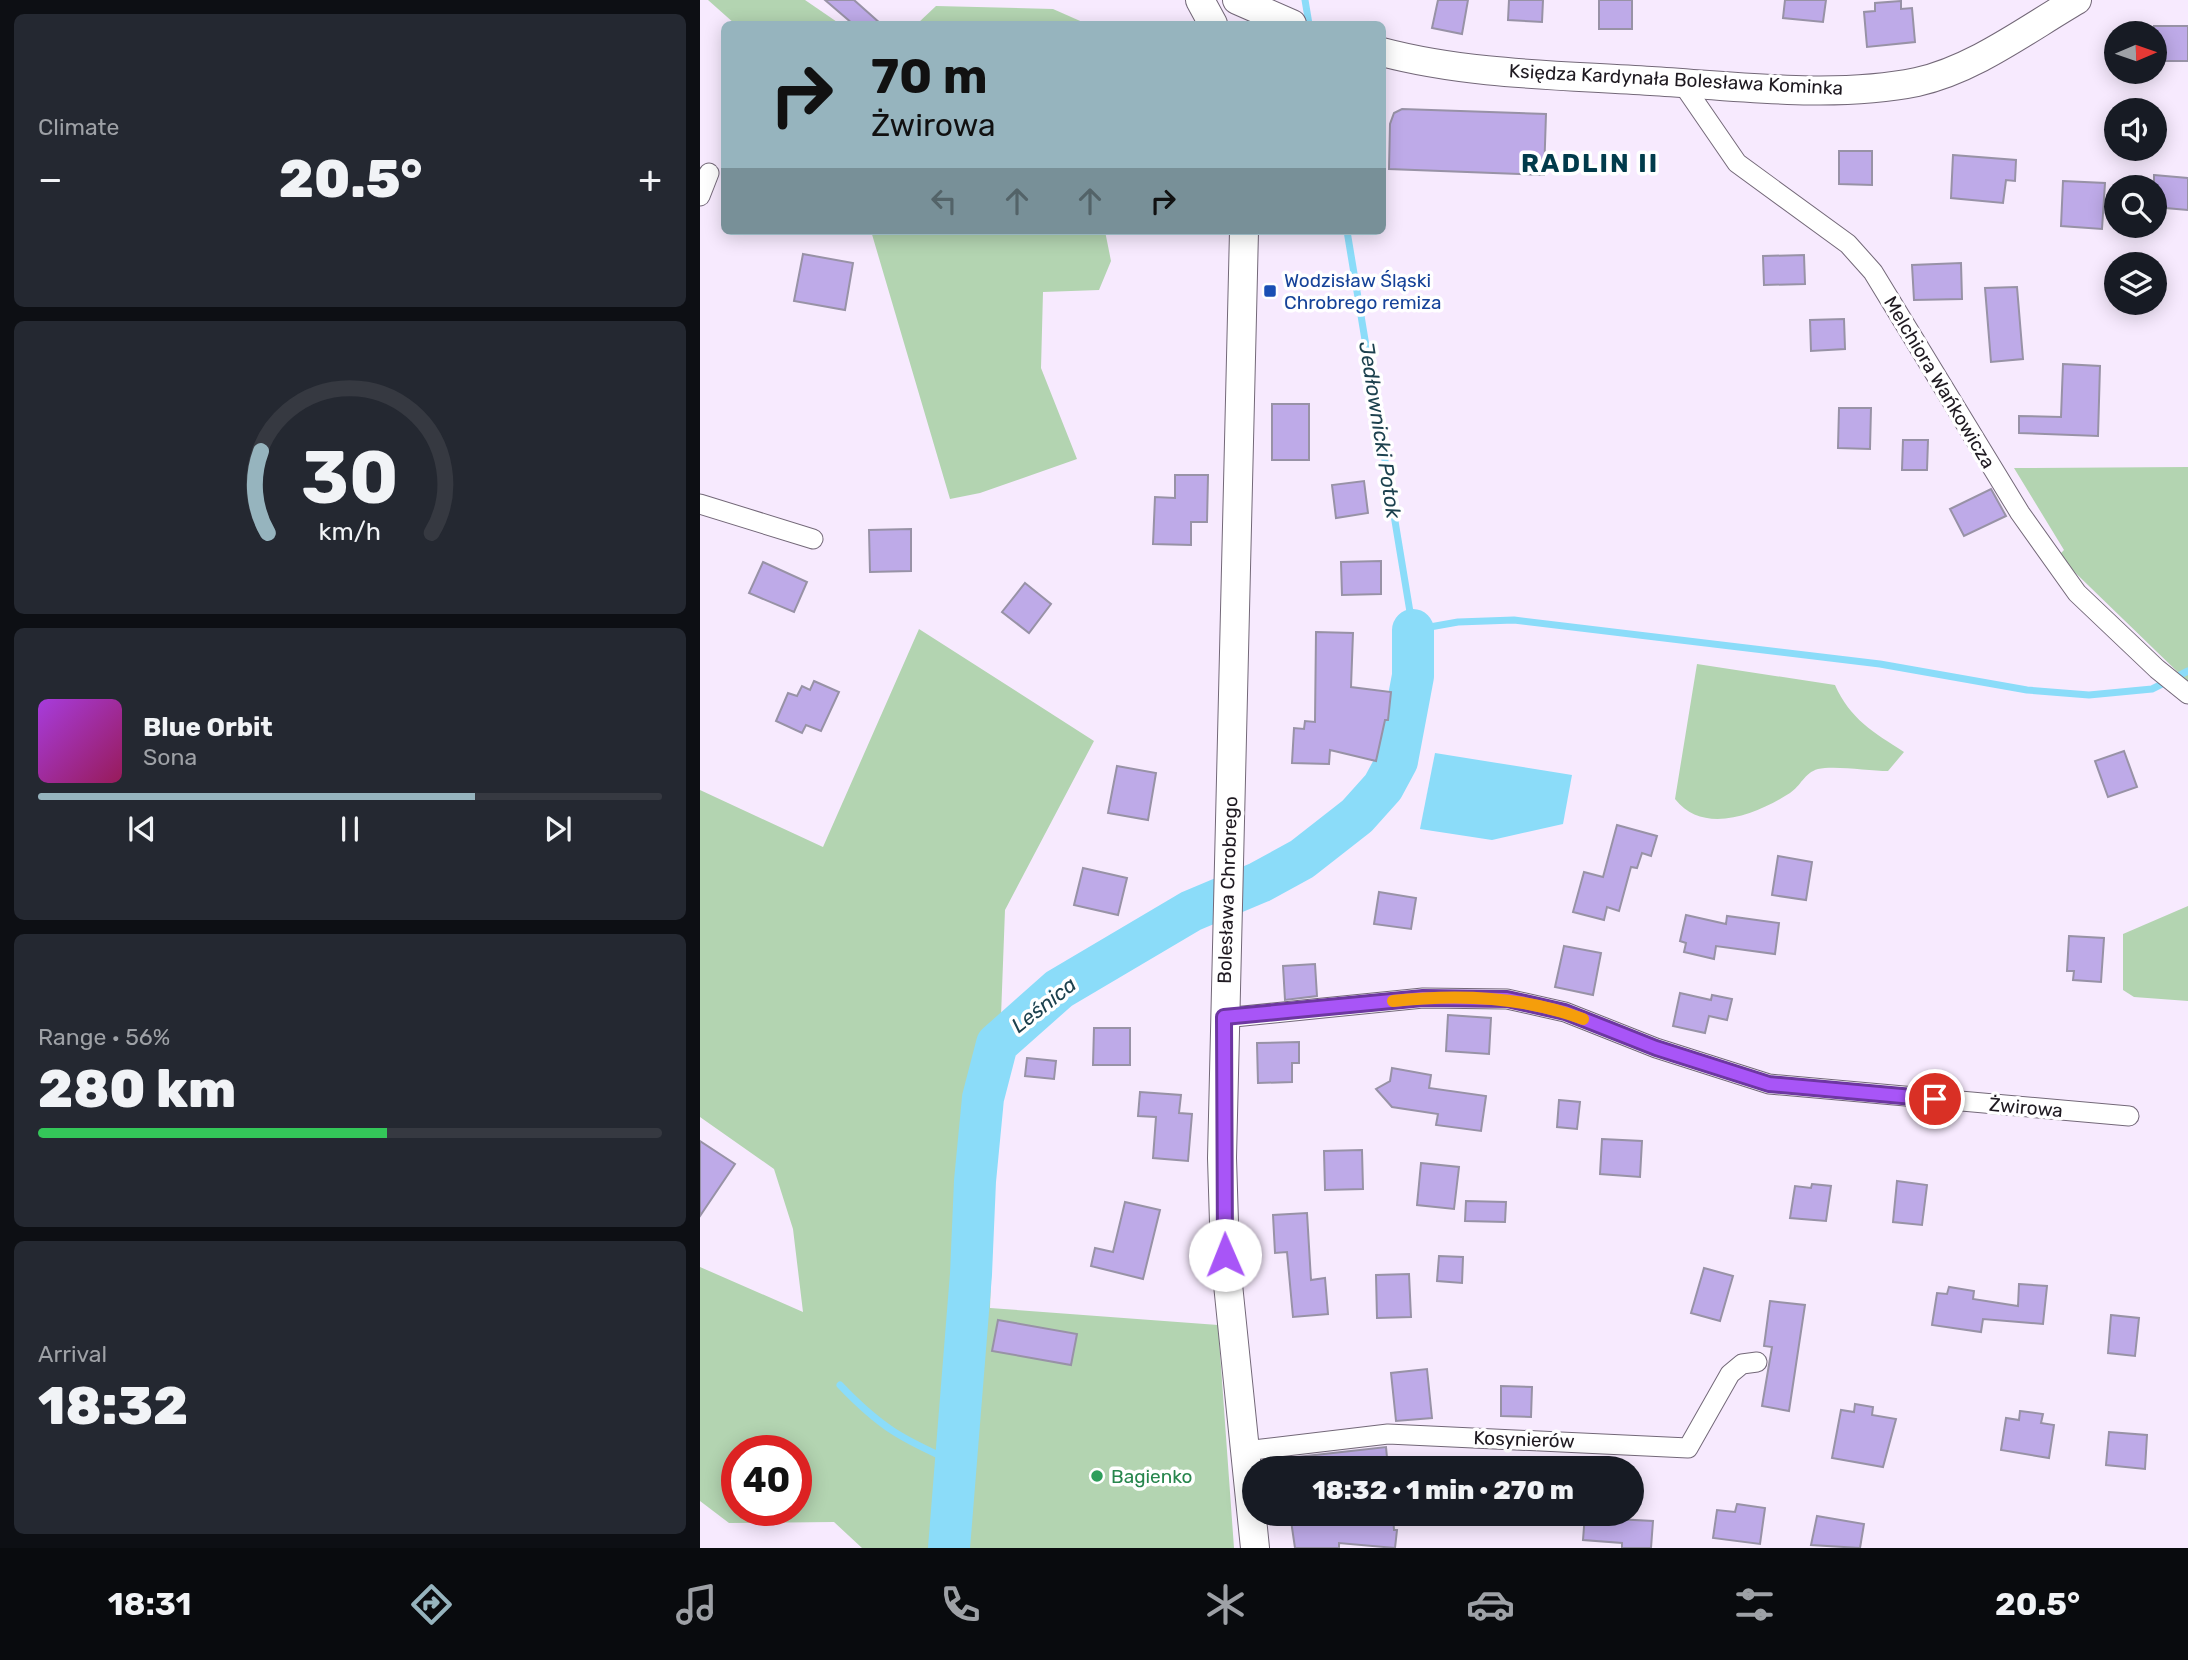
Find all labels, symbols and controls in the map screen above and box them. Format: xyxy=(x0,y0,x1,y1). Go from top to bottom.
north arrow xyxy=(2104,21,2166,84)
map controls xyxy=(2104,21,2167,315)
text: 70 m xyxy=(871,47,988,105)
icon: right xyxy=(756,49,847,140)
street label: Księdza Kardynała Bolesława Kominka xyxy=(1508,59,1844,100)
button: sound xyxy=(2104,98,2167,161)
text: Żwirowa xyxy=(871,106,996,144)
text: Climate xyxy=(38,113,119,141)
text: 20.5° xyxy=(279,148,422,210)
district label: RADLIN II xyxy=(1521,148,1659,179)
text: − xyxy=(38,156,63,202)
text: + xyxy=(638,156,662,202)
button: search xyxy=(2104,175,2167,238)
icon: left xyxy=(925,182,963,220)
icon: ahead xyxy=(998,182,1036,220)
icon: ahead xyxy=(1071,182,1109,220)
icon: right xyxy=(1144,182,1182,220)
button: layers xyxy=(2104,252,2167,315)
place label: Wodzisław Śląski Chrobrego remiza xyxy=(1284,269,1441,314)
marker: Wodzisław Śląski Chrobrego remiza xyxy=(1262,283,1278,299)
street label: Melchiora Wańkowicza xyxy=(1879,292,2000,473)
water label: Jedłownicki Potok xyxy=(1354,340,1407,521)
text: 30 xyxy=(301,436,399,522)
text: km/h xyxy=(319,517,381,546)
text: Blue Orbit xyxy=(143,712,273,743)
text: Sona xyxy=(143,743,197,771)
street label: Bolesława Chrobrego xyxy=(1213,796,1242,984)
icon: previous xyxy=(123,810,161,848)
icon: pause xyxy=(331,810,369,848)
icon: next xyxy=(539,810,577,848)
water label: Leśnica xyxy=(1006,972,1081,1038)
text: Range · 56% xyxy=(38,1023,170,1051)
text: 280 km xyxy=(38,1058,236,1120)
pin xyxy=(1905,1069,1965,1129)
icon: arrive xyxy=(1916,1080,1954,1118)
street label: Żwirowa xyxy=(1988,1093,2064,1122)
position arrow xyxy=(1188,1218,1262,1292)
text: Arrival xyxy=(38,1340,107,1368)
text: 18:32 xyxy=(38,1375,188,1437)
street label: Kosynierów xyxy=(1473,1426,1575,1453)
speed limit sign: 40 xyxy=(721,1435,812,1526)
place label: Bagienko xyxy=(1111,1465,1193,1488)
marker: Bagienko xyxy=(1089,1468,1105,1484)
text: 18:32 · 1 min · 270 m xyxy=(1312,1475,1574,1506)
icon: directions xyxy=(407,1580,456,1629)
icon: music xyxy=(672,1580,721,1629)
icon: phone xyxy=(936,1580,985,1629)
icon: climate xyxy=(1201,1580,1250,1629)
icon: car xyxy=(1466,1580,1515,1629)
icon: filters xyxy=(1730,1580,1779,1629)
text: 18:31 xyxy=(108,1585,191,1623)
text: 20.5° xyxy=(1995,1585,2080,1623)

